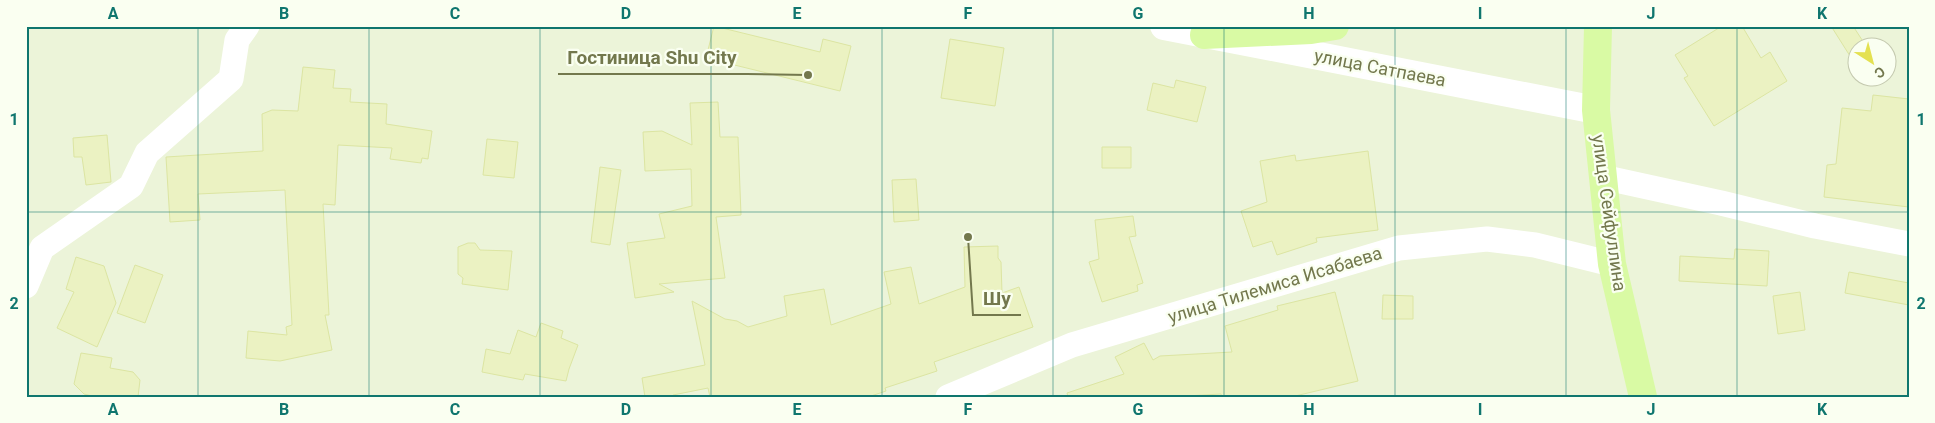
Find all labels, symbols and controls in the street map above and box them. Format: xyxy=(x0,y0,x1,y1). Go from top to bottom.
text: A xyxy=(108,4,119,23)
text: B xyxy=(279,4,289,23)
text: C xyxy=(450,4,460,23)
text: D xyxy=(621,4,631,23)
text: E xyxy=(793,4,802,23)
text: F xyxy=(964,4,973,23)
text: G xyxy=(1133,4,1144,23)
text: H xyxy=(1303,4,1315,23)
text: I xyxy=(1478,4,1482,23)
text: J xyxy=(1647,4,1655,23)
text: K xyxy=(1817,4,1828,23)
north arrow xyxy=(1848,38,1898,88)
callout: Гостиница Shu City xyxy=(558,40,747,74)
street label: улица Сатпаева xyxy=(1312,44,1448,91)
text: Гостиница Shu City xyxy=(567,46,737,69)
text: С xyxy=(1871,63,1888,82)
text: 1 xyxy=(9,110,19,129)
text: 1 xyxy=(1916,110,1926,129)
street label: улица Сейфуллина xyxy=(1588,133,1631,293)
street label: улица Тилемиса Исабаева xyxy=(1165,242,1384,327)
callout: Шу xyxy=(973,281,1021,315)
text: Шу xyxy=(983,287,1011,310)
text: 2 xyxy=(9,294,19,313)
text: 2 xyxy=(1916,294,1926,313)
text: A xyxy=(108,400,119,419)
text: B xyxy=(279,400,289,419)
text: C xyxy=(450,400,460,419)
text: D xyxy=(621,400,631,419)
text: E xyxy=(793,400,802,419)
text: F xyxy=(964,400,973,419)
text: G xyxy=(1133,400,1144,419)
text: H xyxy=(1303,400,1315,419)
text: I xyxy=(1478,400,1482,419)
text: J xyxy=(1647,400,1655,419)
text: K xyxy=(1817,400,1828,419)

